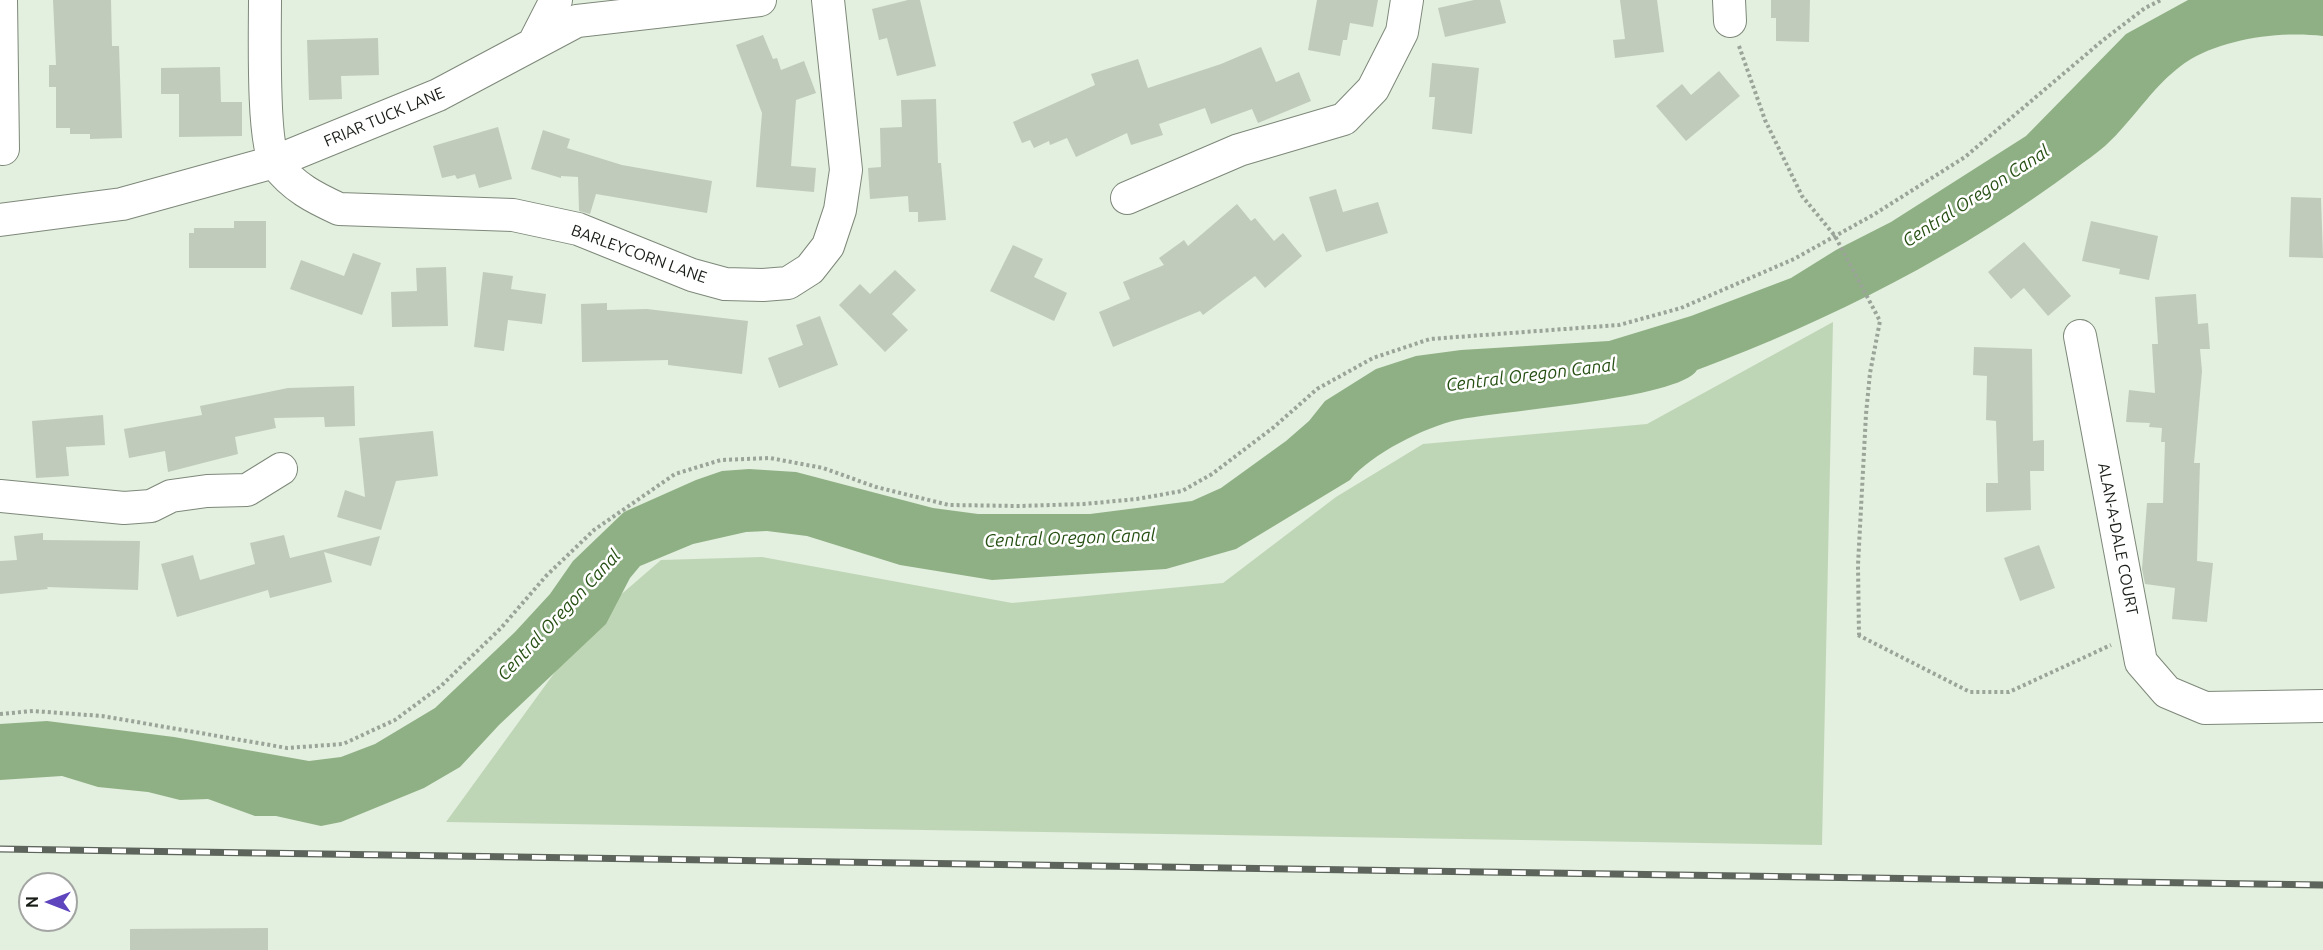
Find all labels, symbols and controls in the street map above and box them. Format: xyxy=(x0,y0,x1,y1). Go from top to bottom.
street label: FRIAR TUCK LANE xyxy=(321,83,447,151)
water label: Central Oregon Canal xyxy=(1898,140,2054,252)
street label: BARLEYCORN LANE xyxy=(569,221,709,287)
water label: Central Oregon Canal xyxy=(1445,354,1617,396)
street label: ALAN-A-DALE COURT xyxy=(2094,461,2142,617)
water label: Central Oregon Canal xyxy=(984,524,1156,552)
water label: Central Oregon Canal xyxy=(493,545,625,685)
north arrow xyxy=(18,872,78,932)
text: N xyxy=(23,896,41,908)

